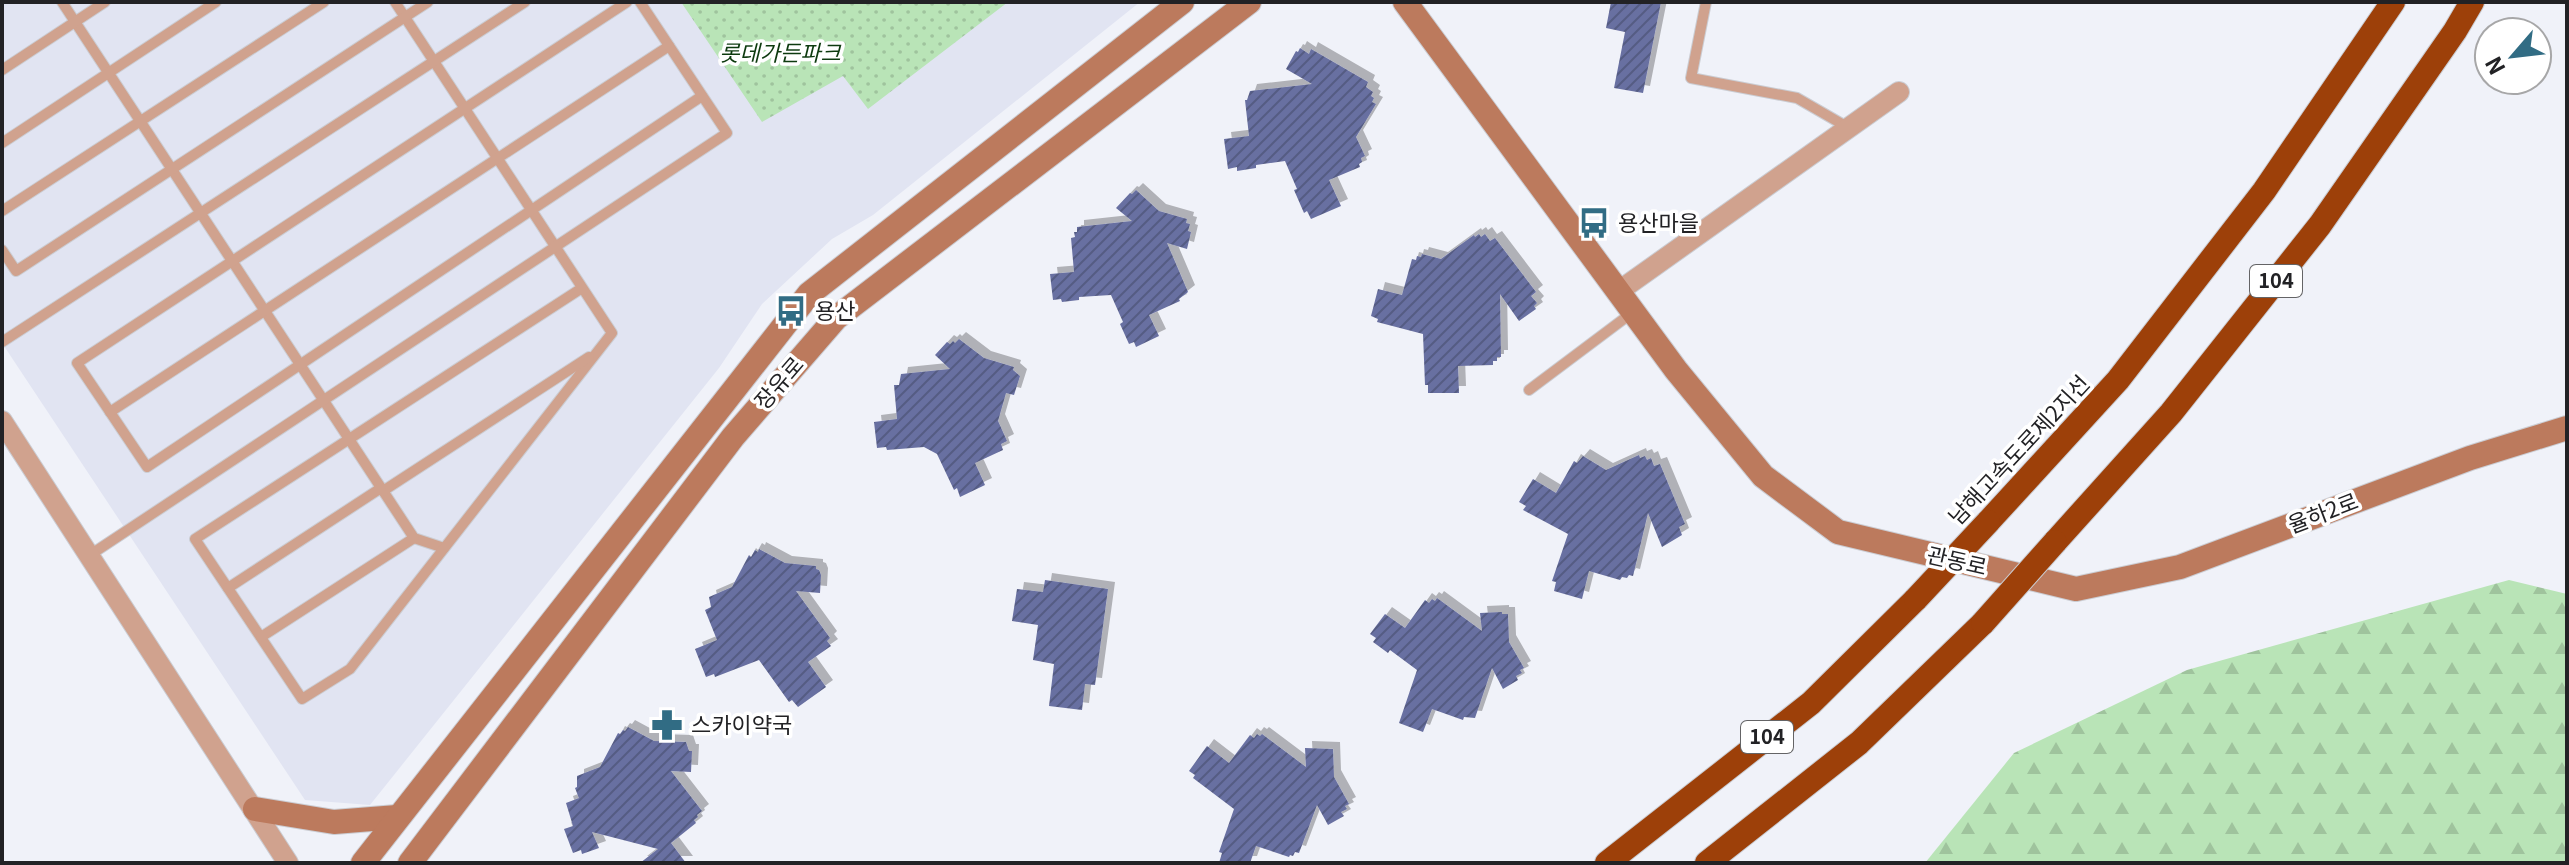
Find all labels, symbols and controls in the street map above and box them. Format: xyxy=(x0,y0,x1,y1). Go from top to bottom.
north arrow xyxy=(2473,16,2553,96)
park label: 롯데가든파크 xyxy=(719,35,841,67)
text: N xyxy=(2476,52,2512,81)
place label: 용산마을 xyxy=(1618,205,1699,237)
bus stop icon: 용산마을 xyxy=(1577,206,1611,240)
road number: 104 xyxy=(2250,265,2302,297)
place label: 용산 xyxy=(815,293,855,325)
bus stop icon: 용산 xyxy=(774,294,808,328)
street label: 장유로 xyxy=(745,348,809,415)
street label: 남해고속도로제2지선 xyxy=(1940,367,2096,531)
street label: 율하2로 xyxy=(2283,483,2362,539)
street label: 관동로 xyxy=(1924,537,1991,581)
place label: 스카이약국 xyxy=(691,707,792,739)
pharmacy icon: 스카이약국 xyxy=(650,708,684,742)
road number: 104 xyxy=(1741,721,1793,753)

